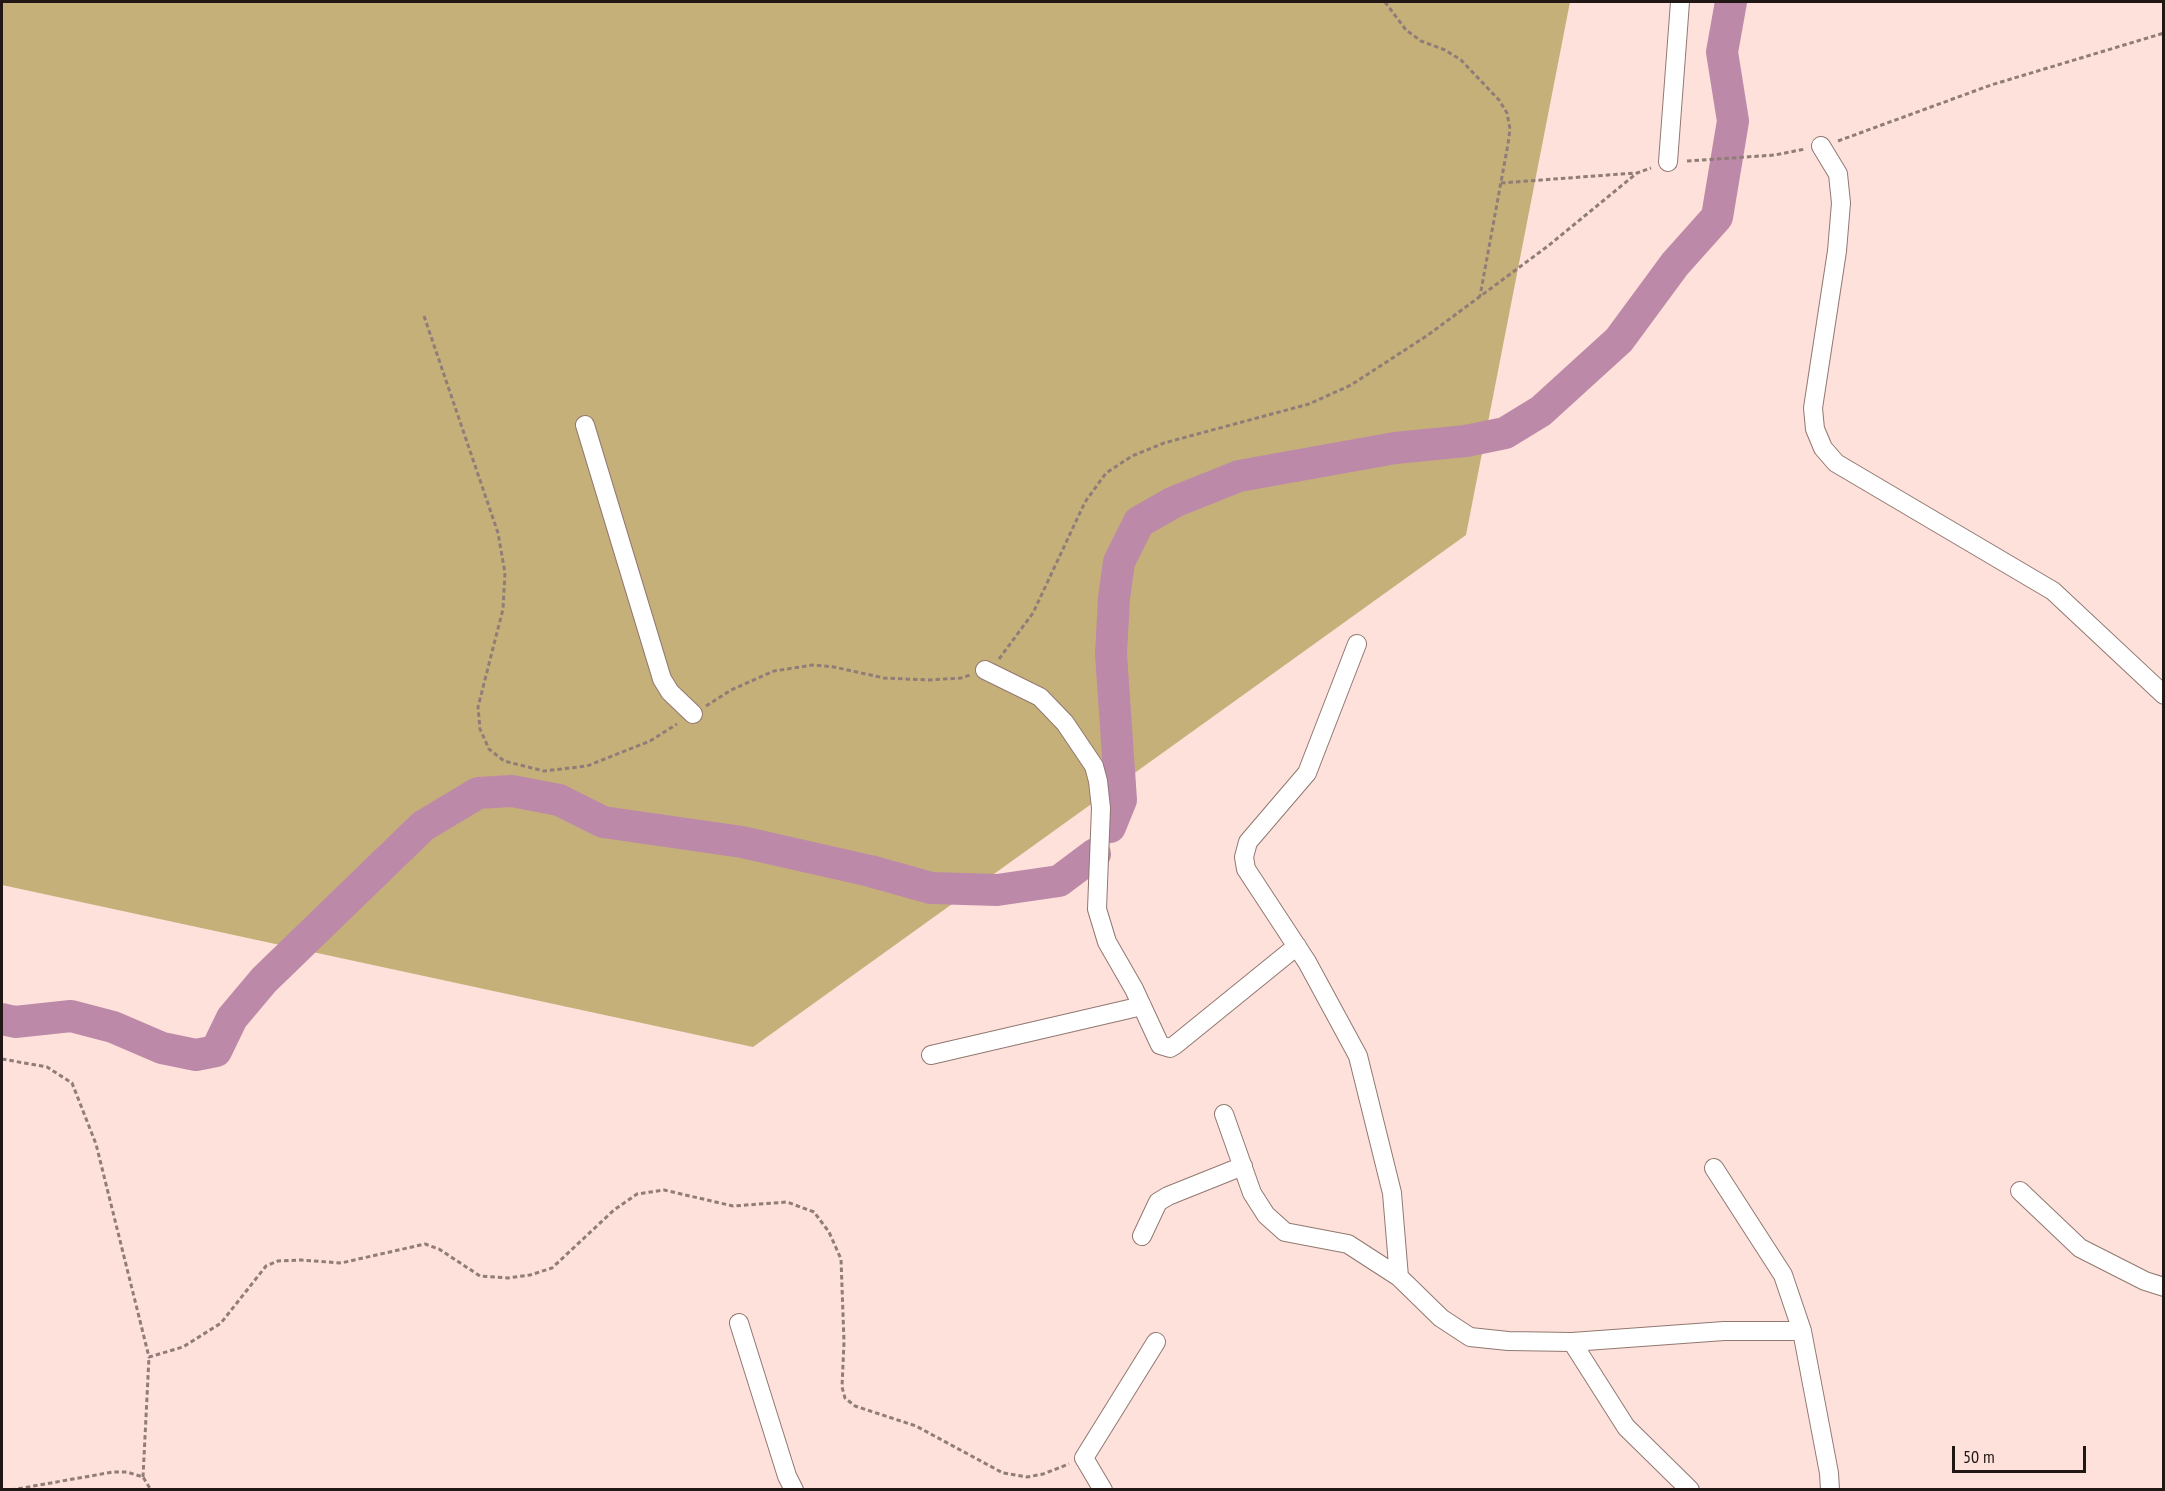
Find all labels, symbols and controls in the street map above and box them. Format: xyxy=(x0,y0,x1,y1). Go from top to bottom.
scale bar xyxy=(1955,1434,2088,1472)
text: 50 m xyxy=(1963,1445,1995,1468)

